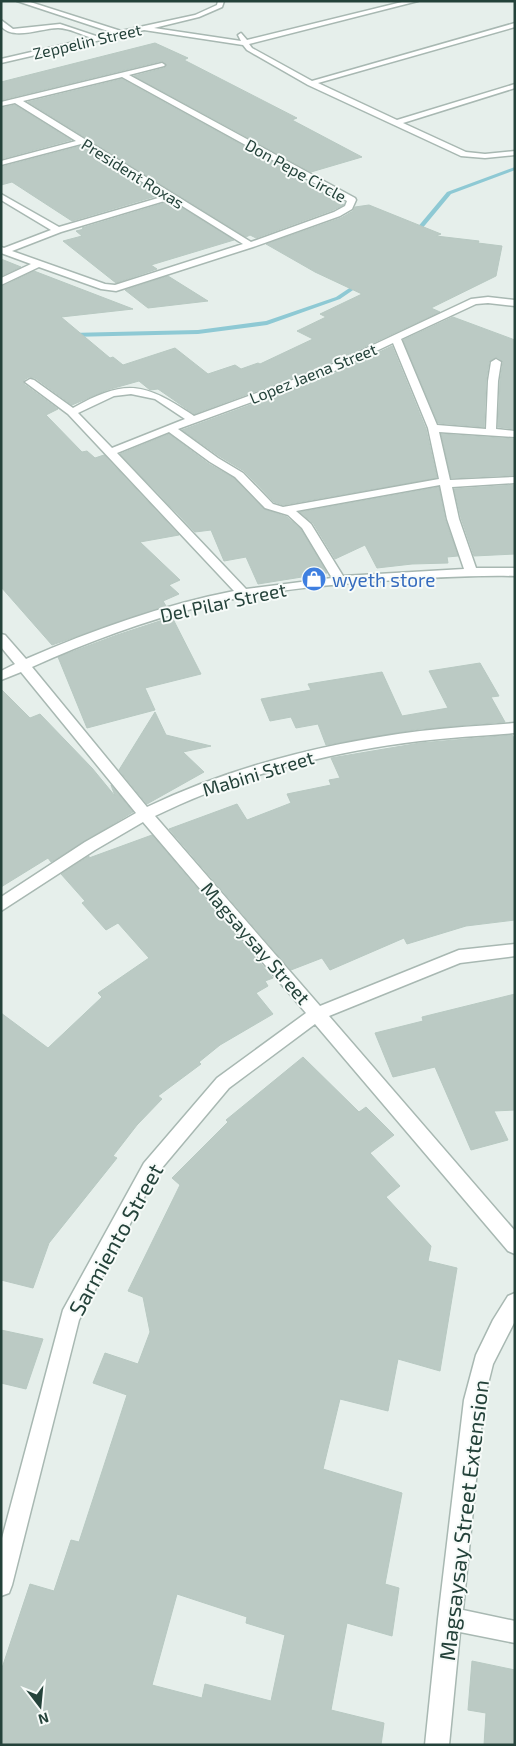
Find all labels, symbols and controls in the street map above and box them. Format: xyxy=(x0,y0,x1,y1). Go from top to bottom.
street label: Zeppelin Street xyxy=(31,19,143,63)
street label: President Roxas xyxy=(78,134,188,212)
street label: Don Pepe Circle xyxy=(242,134,350,206)
street label: Lopez Jaena Street xyxy=(247,339,379,407)
shop icon: wyeth store xyxy=(301,566,327,592)
place label: wyeth store xyxy=(332,568,436,591)
street label: Del Pilar Street xyxy=(158,577,288,627)
street label: Mabini Street xyxy=(199,745,317,801)
street label: Magsaysay Street xyxy=(197,877,315,1009)
street label: Sarmiento Street xyxy=(63,1159,167,1319)
street label: Magsaysay Street Extension xyxy=(433,1378,493,1662)
north arrow xyxy=(15,1681,65,1731)
text: N xyxy=(37,1709,51,1729)

